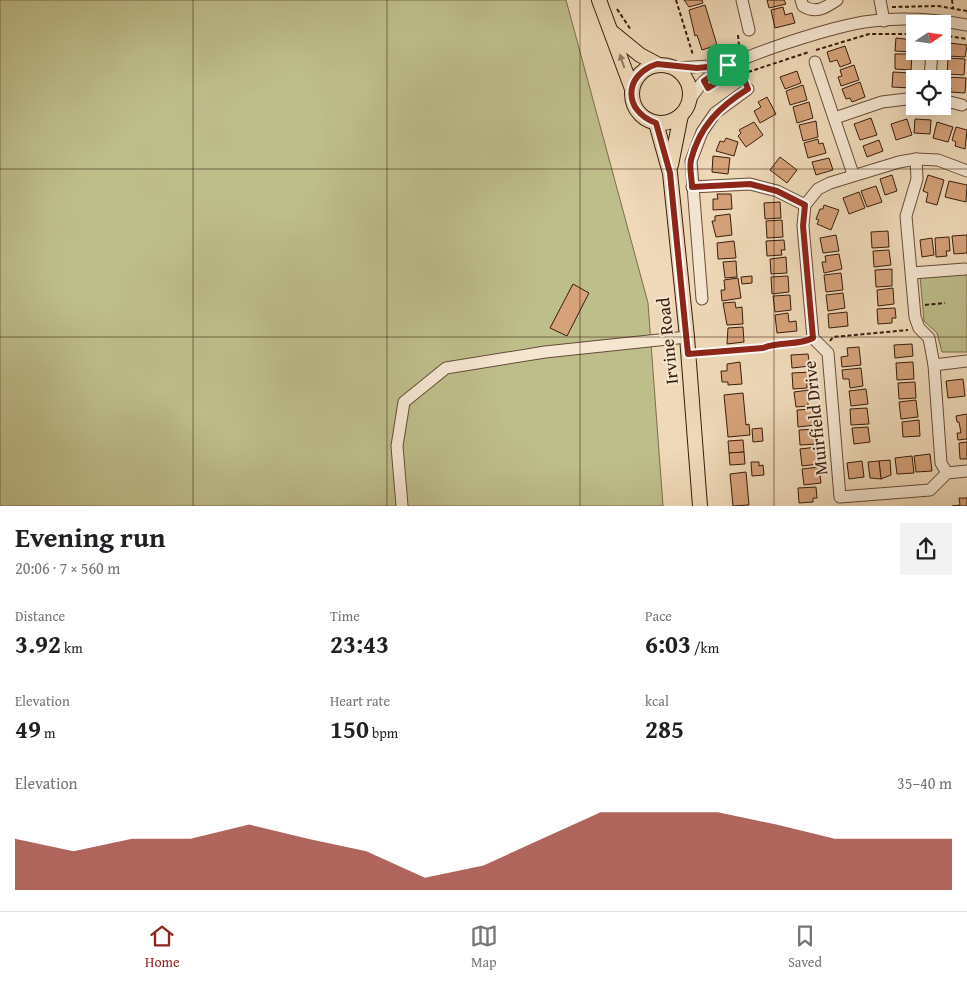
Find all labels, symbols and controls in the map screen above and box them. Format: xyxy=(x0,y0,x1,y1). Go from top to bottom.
north arrow xyxy=(906,15,951,60)
map controls xyxy=(906,15,951,115)
pin xyxy=(707,44,749,86)
icon: arrive xyxy=(714,51,742,79)
one-way arrow xyxy=(618,53,626,68)
button: locate xyxy=(906,70,951,115)
street label: Irvine Road xyxy=(649,296,685,386)
street label: Muirfield Drive xyxy=(796,359,834,477)
text: Evening run xyxy=(15,516,166,557)
button: share xyxy=(900,523,952,575)
text: 20:06 · 7 × 560 m xyxy=(15,556,120,580)
text: Distance xyxy=(15,606,65,626)
text: Time xyxy=(330,606,360,626)
text: Pace xyxy=(645,606,672,626)
text: 3.92 xyxy=(15,626,61,662)
text: 23:43 xyxy=(330,626,389,662)
text: 6:03 xyxy=(645,626,691,662)
text: km xyxy=(61,638,83,658)
text: /km xyxy=(691,638,719,658)
text: Elevation xyxy=(15,691,70,711)
text: Heart rate xyxy=(330,691,390,711)
text: kcal xyxy=(645,691,669,711)
text: 49 xyxy=(15,711,41,747)
text: 150 xyxy=(330,711,369,747)
text: 285 xyxy=(645,711,684,747)
text: m xyxy=(41,723,55,743)
text: bpm xyxy=(369,723,398,743)
text: Elevation xyxy=(15,771,78,795)
text: 35–40 m xyxy=(897,771,952,795)
tab: Home xyxy=(145,922,180,972)
tab: Map xyxy=(470,922,498,972)
tab: Saved xyxy=(788,922,822,972)

